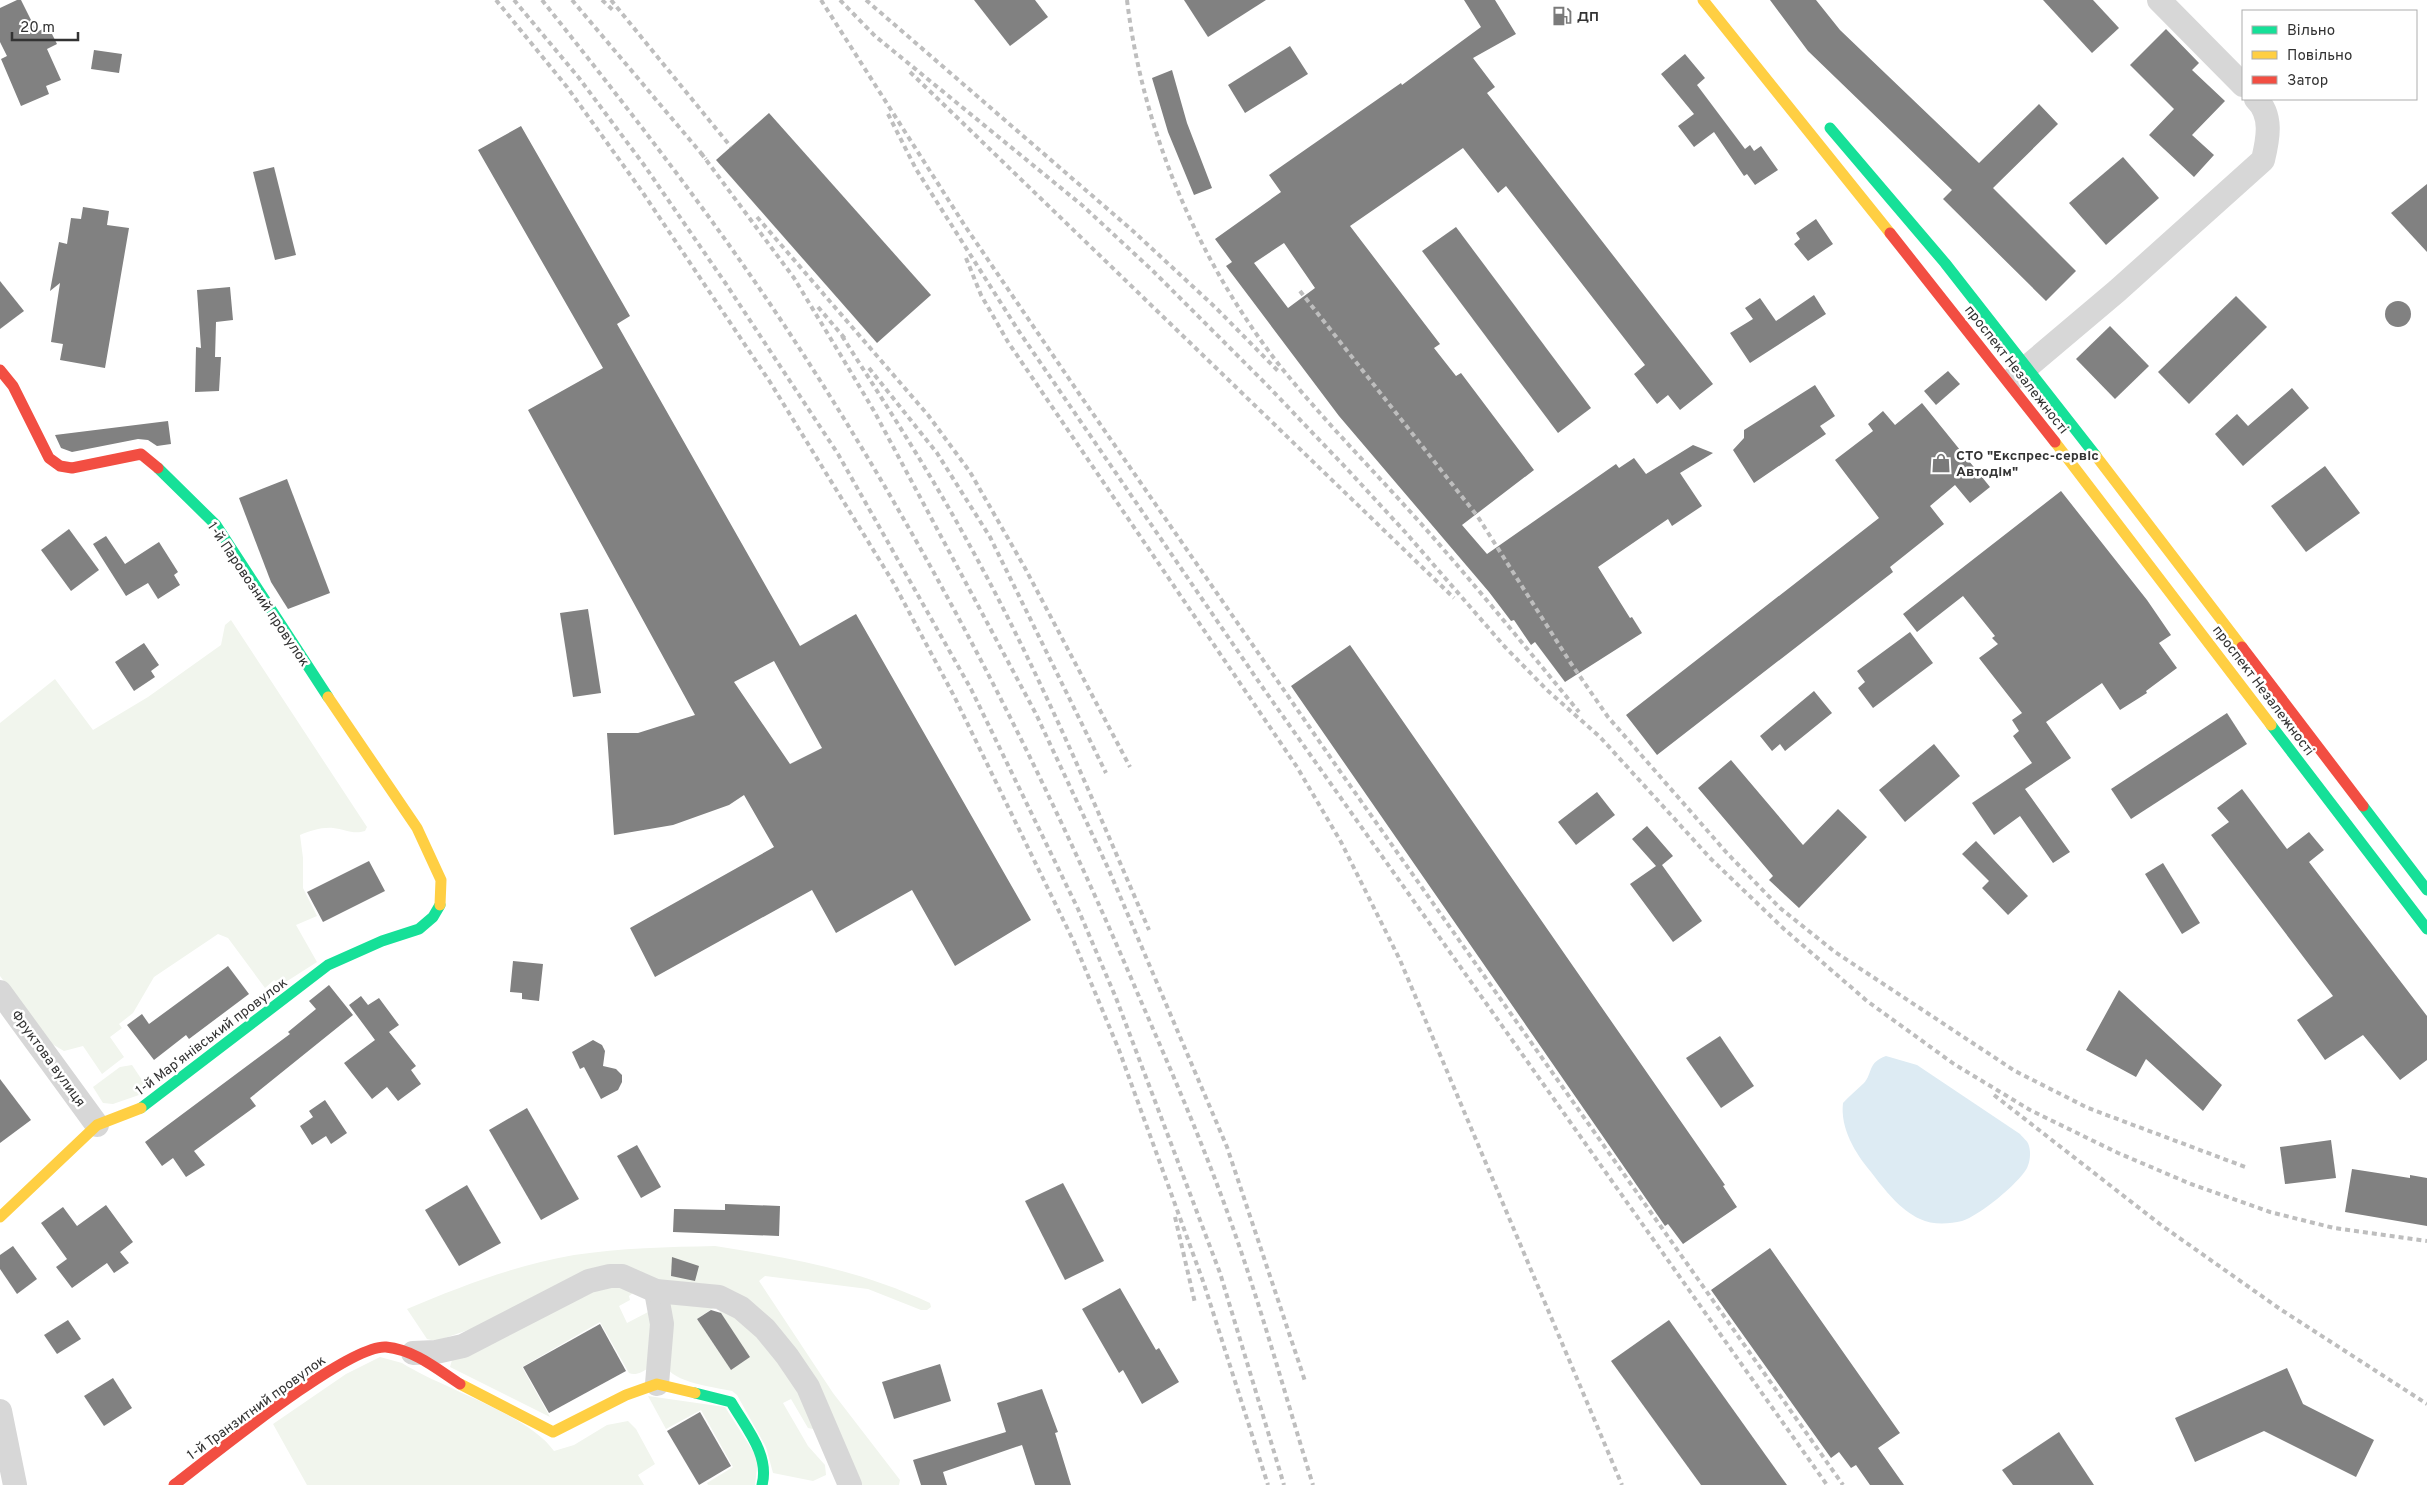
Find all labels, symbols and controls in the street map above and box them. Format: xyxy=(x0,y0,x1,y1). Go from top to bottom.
fuel station icon: ДП xyxy=(1551,5,1573,27)
place label: ДП xyxy=(1577,9,1599,26)
scale bar xyxy=(12,10,79,42)
legend xyxy=(2242,10,2417,100)
text: 20 m xyxy=(20,19,55,38)
text: Вільно xyxy=(2287,22,2335,41)
text: Повільно xyxy=(2287,47,2352,66)
text: Затор xyxy=(2287,72,2328,91)
street label: проспект Незалежності xyxy=(1960,302,2071,438)
place label: СТО "Експрес-сервіс Автодім" xyxy=(1956,448,2099,481)
shop icon: СТО "Експрес-сервіс Автодім" xyxy=(1930,452,1952,474)
street label: 1-й Паровозний провулок xyxy=(203,519,312,670)
street label: проспект Незалежності xyxy=(2208,623,2317,759)
street label: 1-й Марʼянівський провулок xyxy=(133,975,291,1100)
street label: Фруктова вулиця xyxy=(7,1007,89,1110)
street label: 1-й Транзитний провулок xyxy=(184,1352,329,1464)

